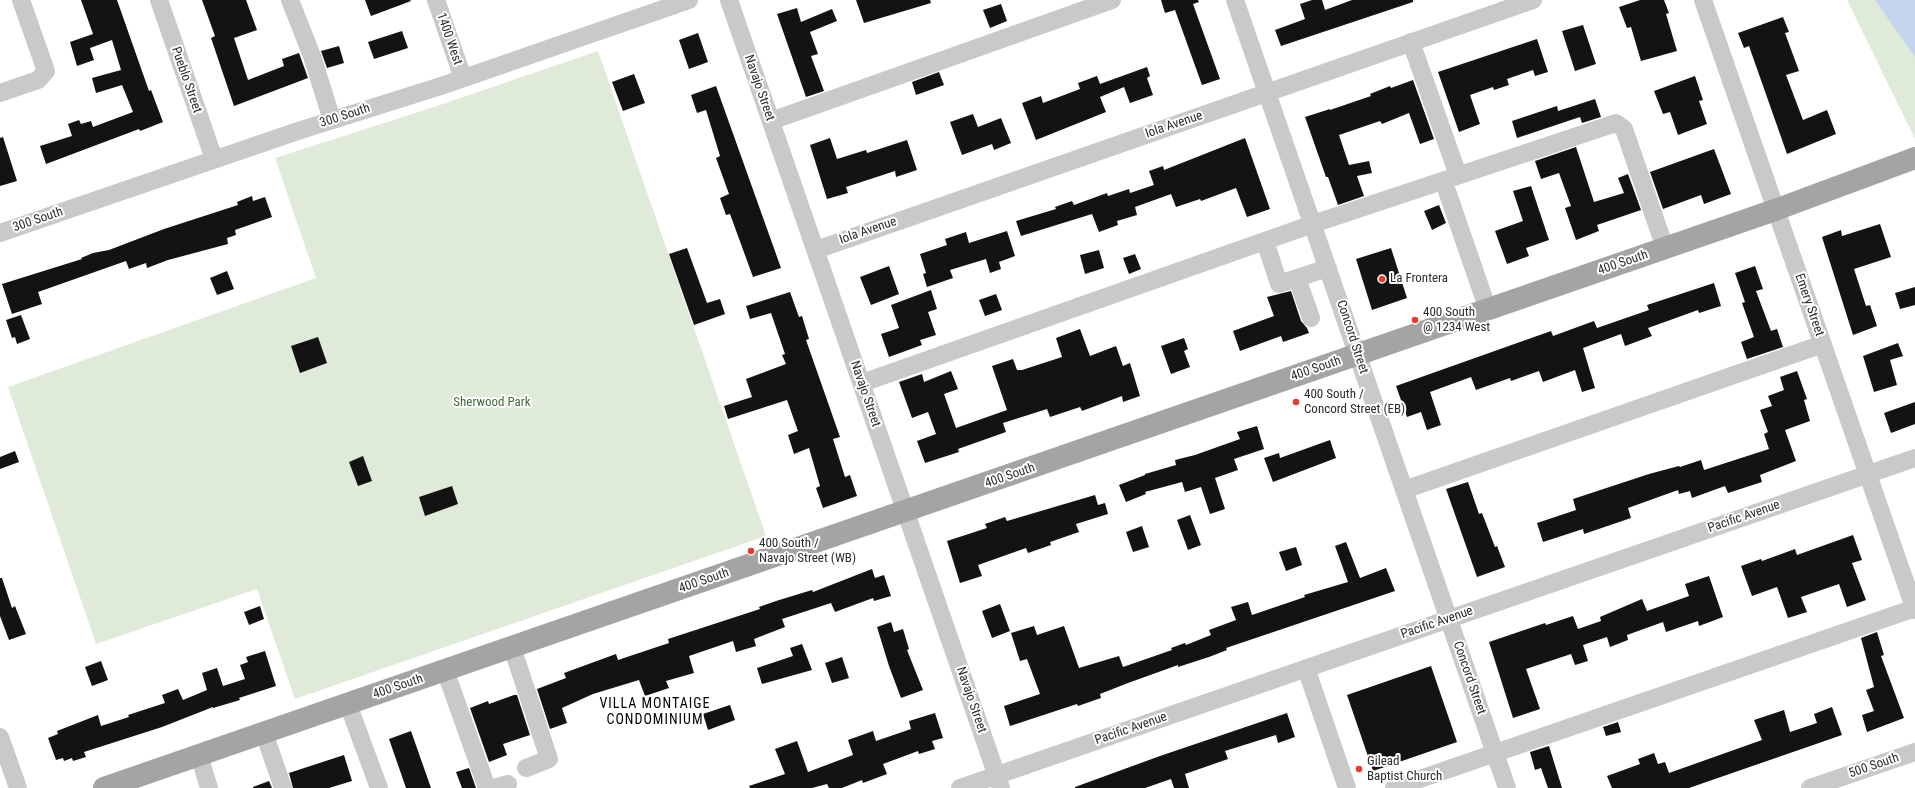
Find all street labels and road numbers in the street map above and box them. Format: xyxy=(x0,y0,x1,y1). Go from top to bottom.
street label: 1400 West xyxy=(433,11,465,67)
street label: Pueblo Street xyxy=(167,45,205,115)
street label: Navajo Street xyxy=(740,53,778,123)
street label: 300 South xyxy=(318,101,372,131)
street label: Iola Avenue xyxy=(1143,108,1205,142)
street label: 300 South xyxy=(11,204,65,236)
street label: Iola Avenue xyxy=(837,214,899,248)
street label: 400 South xyxy=(1596,247,1650,279)
street label: Emery Street xyxy=(1791,272,1827,338)
street label: Concord Street xyxy=(1333,298,1371,376)
street label: 400 South xyxy=(1289,353,1343,385)
street label: Navajo Street xyxy=(846,359,884,429)
street label: 400 South xyxy=(983,460,1037,492)
street label: Pacific Avenue xyxy=(1706,497,1782,537)
street label: 400 South xyxy=(677,565,731,597)
street label: Pacific Avenue xyxy=(1399,603,1475,643)
street label: Concord Street xyxy=(1449,639,1489,717)
street label: Navajo Street xyxy=(952,665,990,735)
street label: 400 South xyxy=(371,671,425,703)
street label: Pacific Avenue xyxy=(1093,709,1169,749)
street label: 500 South xyxy=(1847,750,1901,782)

